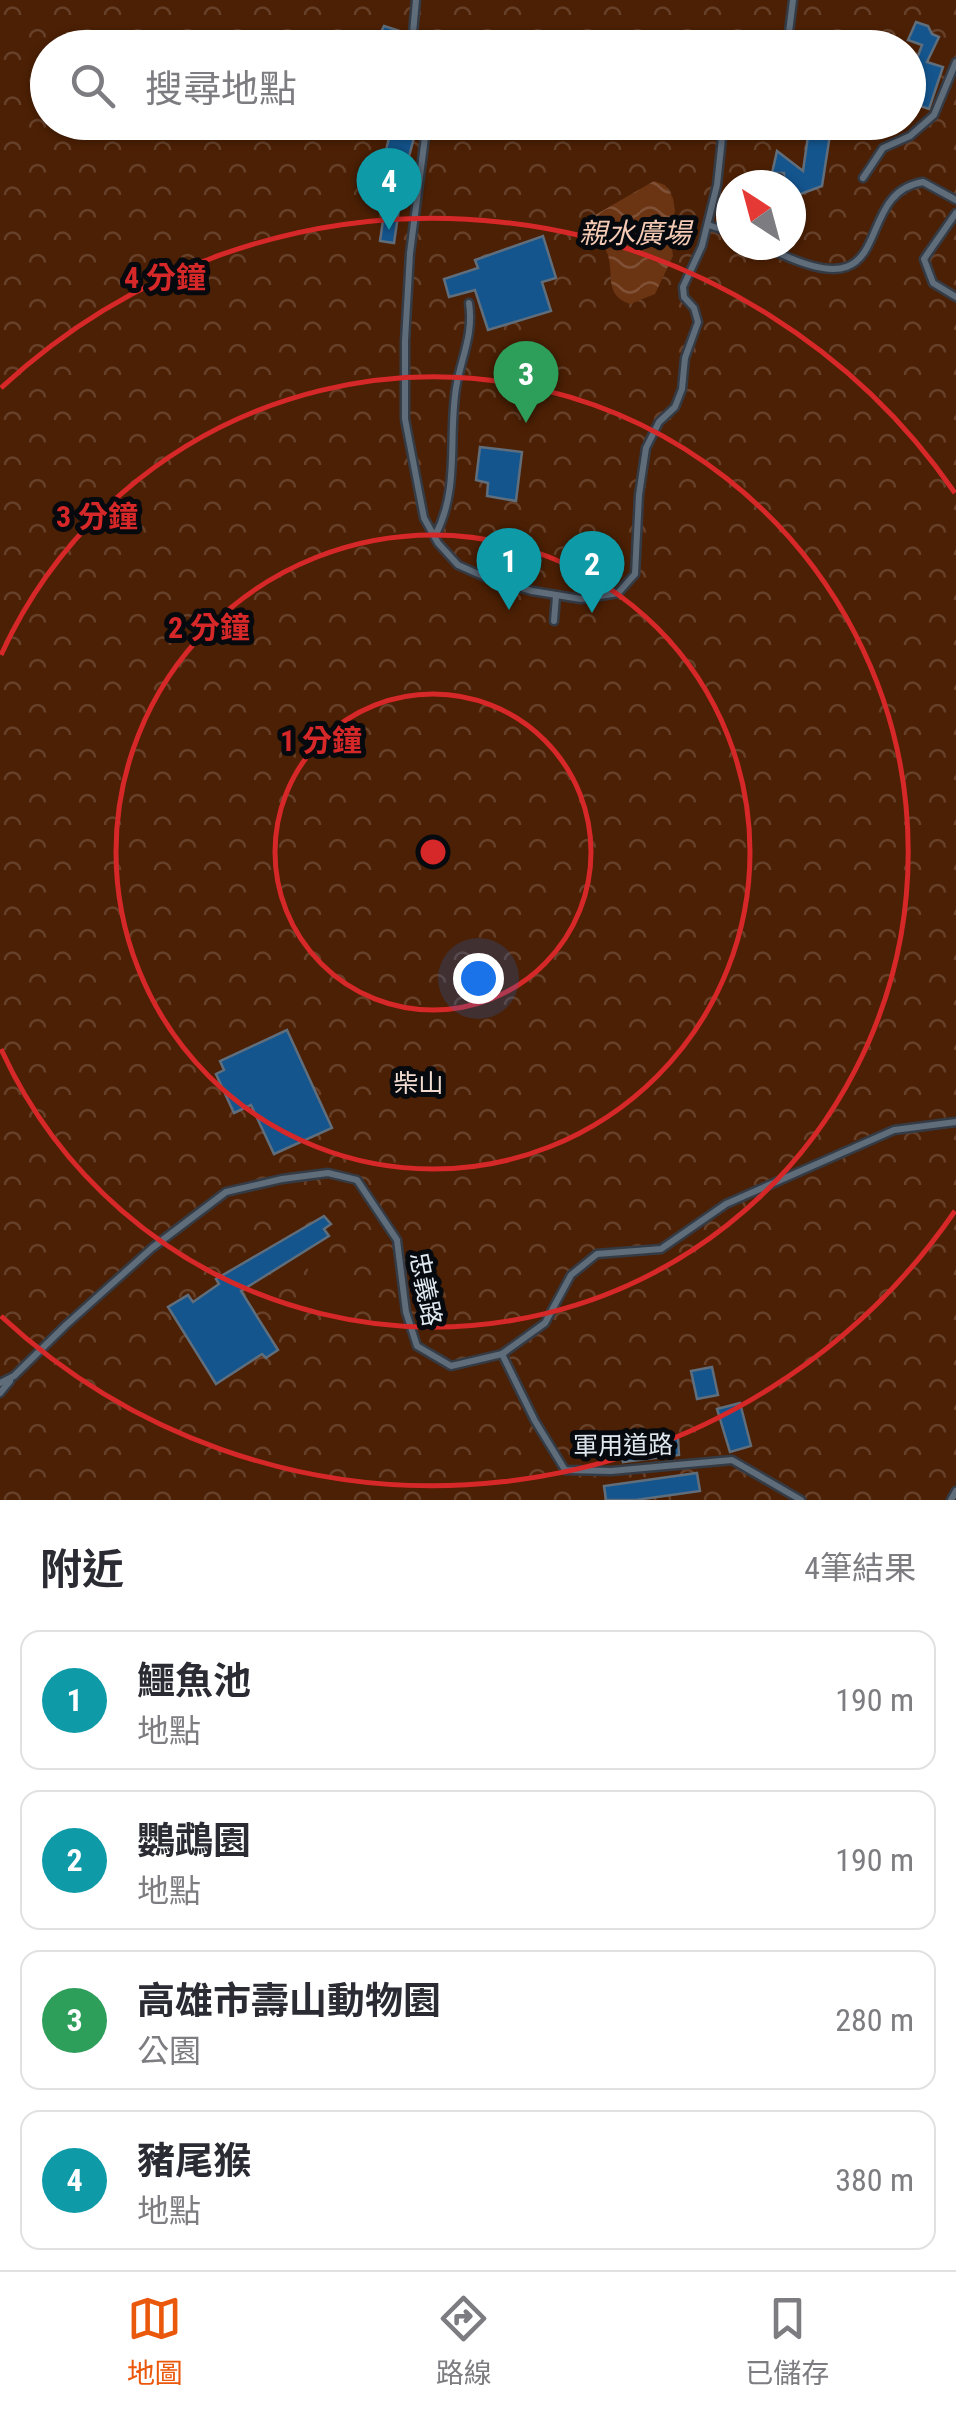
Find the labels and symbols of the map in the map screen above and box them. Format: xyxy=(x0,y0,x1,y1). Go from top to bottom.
pin: 4 xyxy=(356,148,422,230)
north arrow xyxy=(716,170,806,260)
water label: 親水廣場 xyxy=(579,217,694,250)
text: 4 分鐘 xyxy=(124,260,206,295)
pin: 3 xyxy=(494,340,558,423)
text: 3 分鐘 xyxy=(56,499,138,534)
pin: 1 xyxy=(476,528,542,610)
pin: 2 xyxy=(560,530,624,613)
text: 2 分鐘 xyxy=(168,610,250,645)
text: 1 分鐘 xyxy=(280,723,362,758)
centre of rings xyxy=(415,834,451,870)
your location xyxy=(453,953,504,1004)
park label: 柴山 xyxy=(393,1069,443,1098)
street label: 忠義路 xyxy=(404,1250,447,1329)
street label: 軍用道路 xyxy=(573,1430,673,1461)

